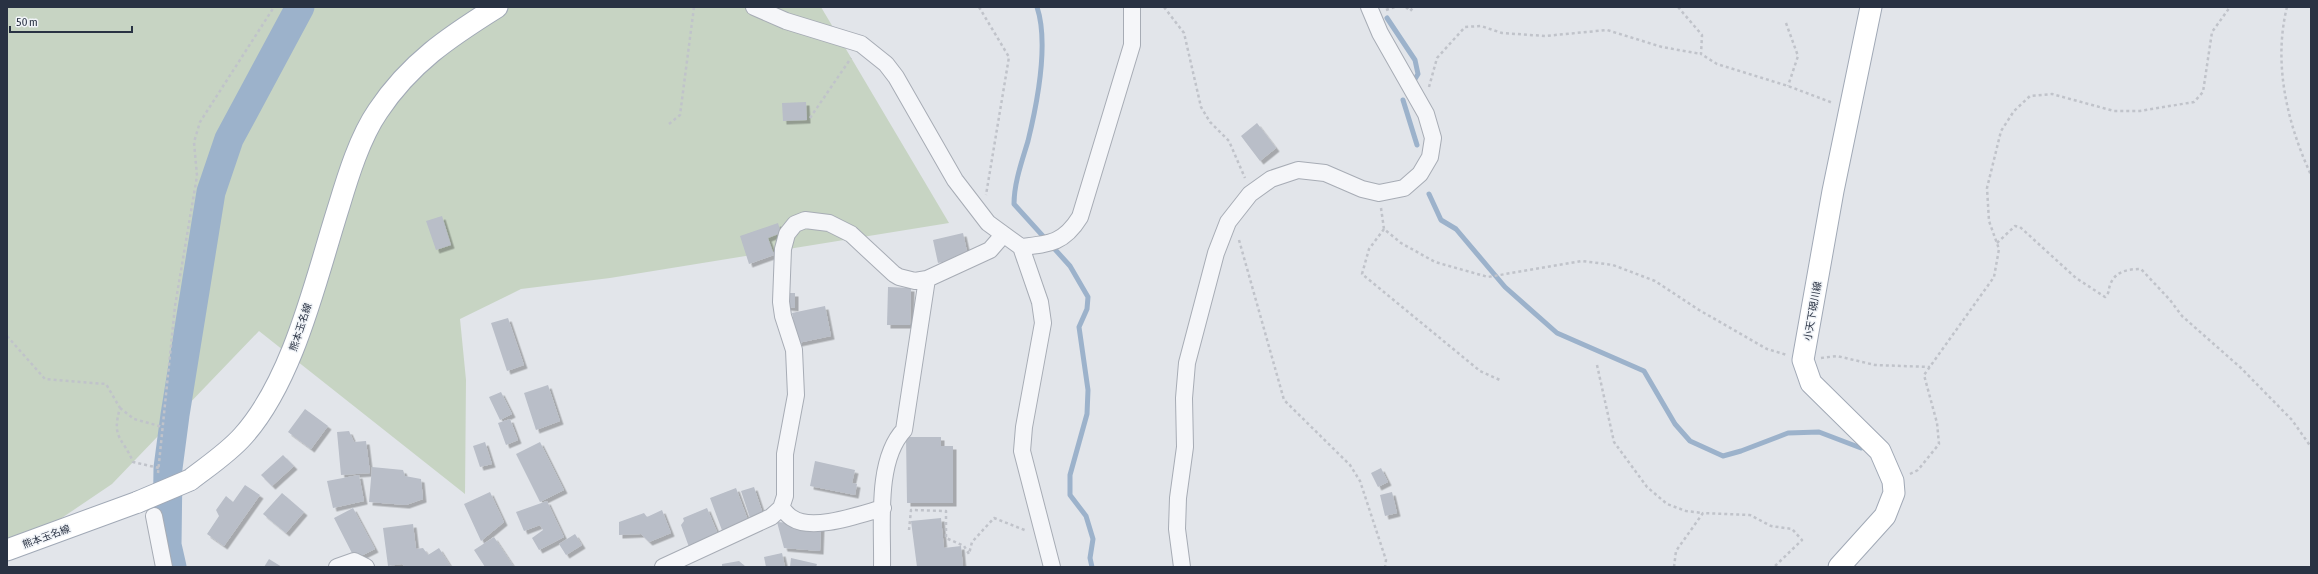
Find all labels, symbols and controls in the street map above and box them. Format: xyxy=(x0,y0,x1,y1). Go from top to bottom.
scale bar xyxy=(10,8,132,34)
text: 50 m xyxy=(16,15,38,29)
street label: 小天下硯川線 xyxy=(1802,281,1823,342)
street label: 熊本玉名線 xyxy=(288,302,313,353)
street label: 熊本玉名線 xyxy=(21,523,72,550)

